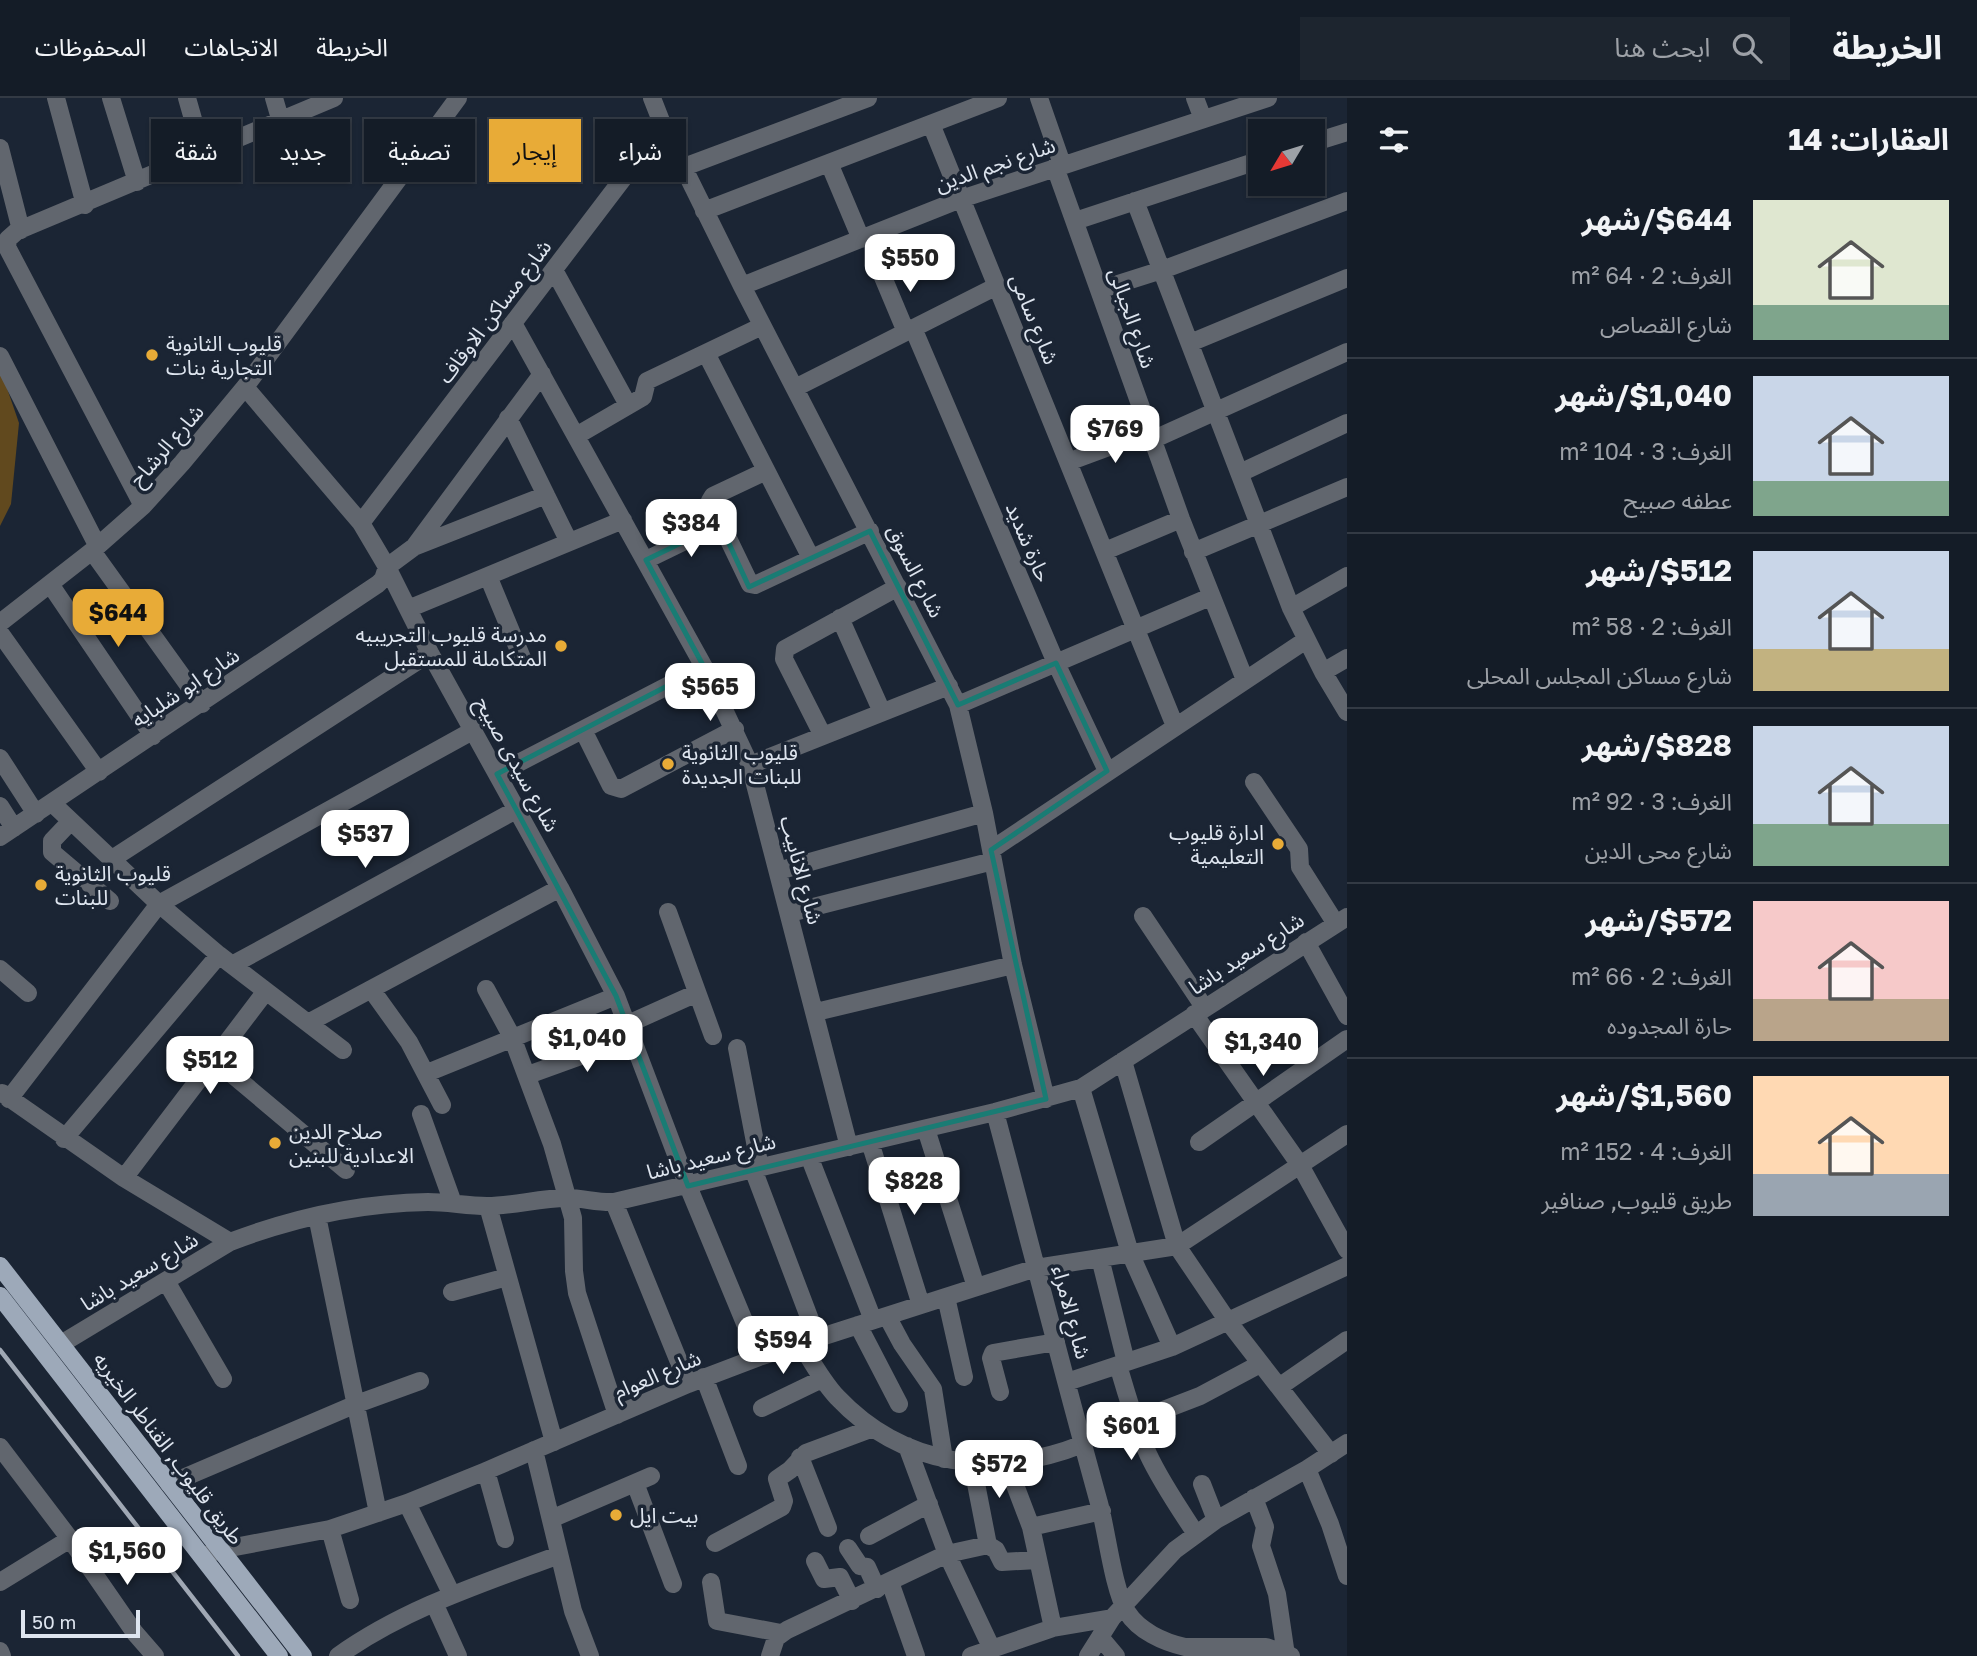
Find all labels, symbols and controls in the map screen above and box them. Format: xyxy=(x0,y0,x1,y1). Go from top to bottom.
search box xyxy=(1300,17,1790,80)
text: الخريطة xyxy=(1832,27,1942,66)
icon: search xyxy=(1728,29,1766,67)
text: المحفوظات xyxy=(35,32,146,61)
text: الاتجاهات xyxy=(184,32,278,61)
text: الخريطة xyxy=(316,32,388,61)
text: ابحث هنا xyxy=(1614,32,1710,63)
chip: شقة xyxy=(151,119,241,182)
chip: جديد xyxy=(255,119,350,182)
chip: تصفية xyxy=(364,119,475,182)
chip: إيجار xyxy=(489,119,581,182)
chip: شراء xyxy=(595,119,686,182)
north arrow xyxy=(1248,119,1325,196)
map controls xyxy=(1248,119,1325,196)
icon: filters xyxy=(1375,121,1413,159)
text: العقارات: 14 xyxy=(1788,121,1949,157)
street label: شارع نجم الدين xyxy=(931,131,1060,200)
text: $644/شهر xyxy=(1582,201,1732,237)
icon: home xyxy=(1809,228,1893,312)
street label: شارع مساكن الاوقاف xyxy=(432,234,559,390)
pin: $550 xyxy=(869,234,951,294)
text: $550 xyxy=(881,243,939,271)
text: الغرف: 2 · 64 m² xyxy=(1571,261,1732,289)
street label: شارع الجبالى xyxy=(1101,264,1162,372)
street label: شارع سامى xyxy=(1002,270,1065,369)
text: شارع القصاص xyxy=(1600,310,1732,338)
place label: قليوب الثانوية التجارية بنات xyxy=(166,330,282,380)
marker: قليوب الثانوية التجارية بنات xyxy=(144,347,160,363)
text: $1,040/شهر xyxy=(1556,377,1732,413)
street label: شارع الرشاح xyxy=(123,399,211,493)
icon: home xyxy=(1809,404,1893,488)
pin: $769 xyxy=(1074,406,1156,465)
text: $769 xyxy=(1086,414,1144,442)
text: الغرف: 3 · 104 m² xyxy=(1559,437,1732,465)
text: عطفه صبيح xyxy=(1624,486,1732,514)
street label: حارة شديد xyxy=(1001,498,1057,586)
pin: $384 xyxy=(650,500,732,559)
text: $384 xyxy=(662,508,720,536)
street label: شارع السوق xyxy=(879,520,950,623)
text: $512/شهر xyxy=(1586,552,1732,588)
icon: home xyxy=(1809,579,1893,663)
pin: $644 xyxy=(77,589,159,649)
text: $644 xyxy=(89,598,147,626)
text: الغرف: 2 · 58 m² xyxy=(1571,612,1732,640)
place label: مدرسة قليوب التجريبيه المتكاملة للمستقبل xyxy=(355,621,547,671)
marker: مدرسة قليوب التجريبيه المتكاملة للمستقبل xyxy=(553,638,569,654)
street label: شارع ابو شلبايه xyxy=(126,641,246,735)
text: شارع مساكن المجلس المحلى xyxy=(1467,661,1732,689)
pin: $565 xyxy=(669,664,751,723)
text: $565 xyxy=(681,672,739,700)
street label: شارع سيدى صبيح xyxy=(468,692,566,838)
text: $828/شهر xyxy=(1582,727,1732,763)
place label: قليوب الثانوية للبنات الجديدة xyxy=(682,739,801,789)
icon: home xyxy=(1809,754,1893,838)
marker: قليوب الثانوية للبنات الجديدة xyxy=(660,756,676,772)
text: الغرف: 3 · 92 m² xyxy=(1571,787,1732,815)
pin: $537 xyxy=(324,810,406,870)
street label: شارع الانابيب xyxy=(772,813,829,928)
text: $537 xyxy=(337,819,393,847)
place label: ادارة قليوب التعليمية xyxy=(1169,819,1264,869)
marker: ادارة قليوب التعليمية xyxy=(1270,836,1286,852)
text: شارع محى الدين xyxy=(1585,836,1732,864)
place label: قليوب الثانوية للبنات xyxy=(55,860,171,910)
marker: قليوب الثانوية للبنات xyxy=(33,877,49,893)
text: $572/شهر xyxy=(1585,902,1732,938)
street label: شارع سعيد باشا xyxy=(1183,906,1310,1002)
icon: home xyxy=(1809,929,1893,1013)
text: الغرف: 2 · 66 m² xyxy=(1571,962,1732,990)
text: حارة المجدوده xyxy=(1607,1011,1732,1039)
pin: $1,040 xyxy=(530,1014,644,1074)
pin: $1,340 xyxy=(1206,1018,1320,1078)
text: $1,040 xyxy=(548,1023,626,1051)
text: $1,340 xyxy=(1224,1027,1302,1055)
pin: $512 xyxy=(169,1037,251,1096)
text: $512 xyxy=(182,1045,238,1073)
text: $1,560/شهر xyxy=(1556,1077,1732,1113)
icon: home xyxy=(1809,1104,1893,1188)
place label: صلاح الدين الاعدادية للبنين xyxy=(289,1118,414,1168)
street label: شارع سعيد باشا xyxy=(644,1127,779,1188)
marker: صلاح الدين الاعدادية للبنين xyxy=(267,1135,283,1151)
text: الغرف: 4 · 152 m² xyxy=(1560,1137,1732,1165)
pin: $828 xyxy=(873,1158,955,1217)
text: $828 xyxy=(885,1166,943,1194)
text: طريق قليوب, صنافير xyxy=(1541,1186,1732,1214)
street label: شارع سعيد باشا xyxy=(76,1226,204,1319)
street label: شارع الامراء xyxy=(1044,1262,1097,1362)
pin: $594 xyxy=(742,1316,824,1376)
text: $594 xyxy=(754,1325,812,1353)
street label: شارع العوام xyxy=(609,1344,706,1408)
street label: طريق قليوب, القناطر الخيريه xyxy=(87,1347,250,1550)
pin: $601 xyxy=(1090,1402,1172,1462)
text: $601 xyxy=(1103,1411,1159,1439)
pin: $572 xyxy=(958,1440,1040,1500)
text: $572 xyxy=(971,1449,1027,1477)
place label: بيت ايل xyxy=(630,1502,698,1528)
marker: بيت ايل xyxy=(608,1507,624,1523)
pin: $1,560 xyxy=(70,1528,184,1587)
text: $1,560 xyxy=(88,1536,166,1564)
scale bar xyxy=(21,1607,140,1639)
text: 50 m xyxy=(32,1610,76,1633)

